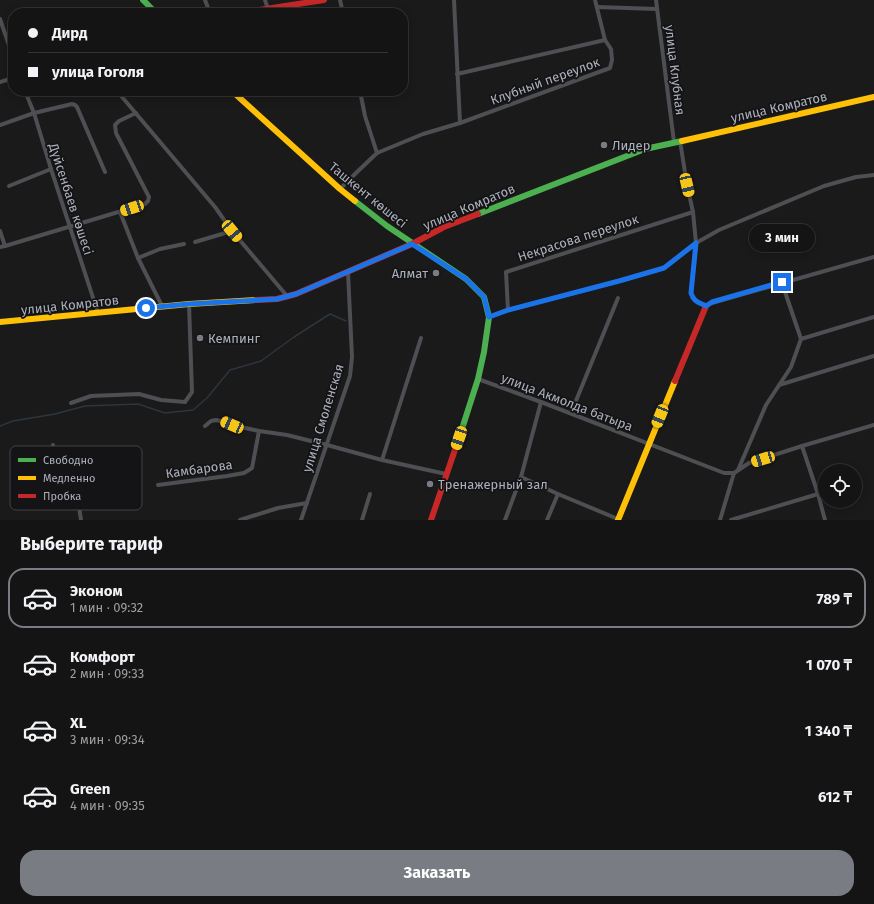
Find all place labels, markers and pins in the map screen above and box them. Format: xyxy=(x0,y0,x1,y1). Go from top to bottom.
place label: Лидер xyxy=(612,138,650,153)
marker: Лидер xyxy=(599,140,609,150)
place label: Алмат xyxy=(392,266,428,281)
marker: Алмат xyxy=(431,268,441,278)
place label: Кемпинг xyxy=(208,331,260,346)
marker: Кемпинг xyxy=(195,333,205,343)
place label: Тренажерный зал xyxy=(438,477,548,492)
marker: Тренажерный зал xyxy=(425,479,435,489)

